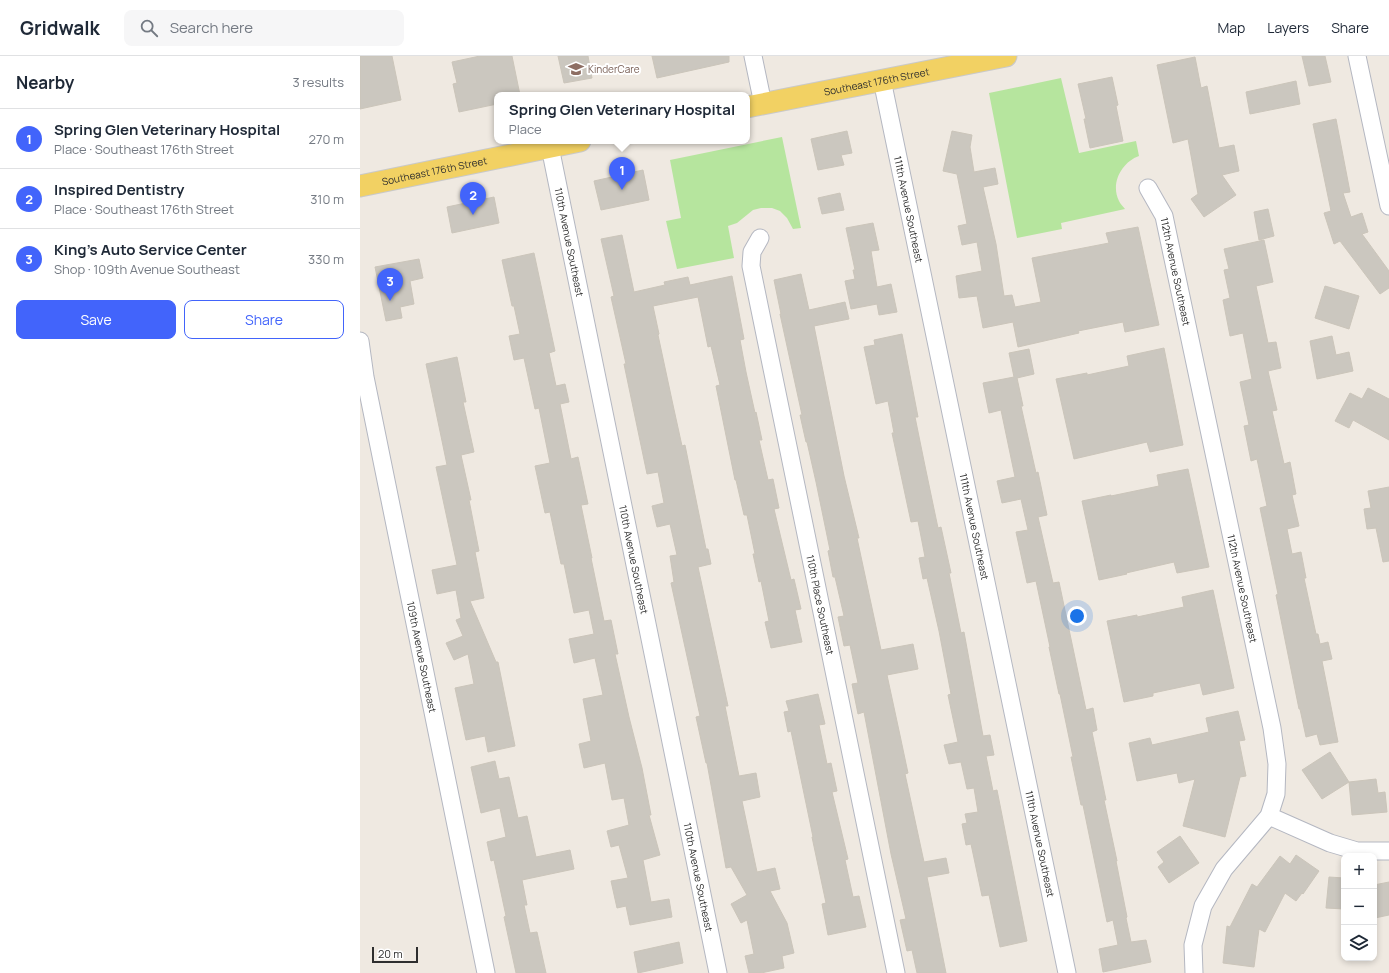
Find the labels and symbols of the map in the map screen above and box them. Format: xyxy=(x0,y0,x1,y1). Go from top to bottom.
school or university icon: KinderCare xyxy=(567,60,585,78)
place label: KinderCare xyxy=(588,62,640,76)
street label: Southeast 176th Street xyxy=(823,64,930,99)
street label: Southeast 176th Street xyxy=(381,153,488,188)
street label: 111th Avenue Southeast xyxy=(891,155,927,264)
pin: 1 xyxy=(609,157,635,190)
pin: 2 xyxy=(460,182,486,215)
street label: 110th Avenue Southeast xyxy=(551,186,587,298)
street label: 112th Avenue Southeast xyxy=(1157,216,1194,327)
pin: 3 xyxy=(377,268,403,301)
street label: 111th Avenue Southeast xyxy=(957,472,992,581)
street label: 110th Avenue Southeast xyxy=(616,504,652,615)
street label: 112th Avenue Southeast xyxy=(1224,533,1261,644)
street label: 110th Place Southeast xyxy=(803,554,838,656)
street label: 109th Avenue Southeast xyxy=(404,600,440,714)
your location xyxy=(1067,606,1087,626)
street label: 111th Avenue Southeast xyxy=(1022,789,1058,898)
street label: 110th Avenue Southeast xyxy=(681,821,716,933)
scale bar xyxy=(372,945,418,964)

